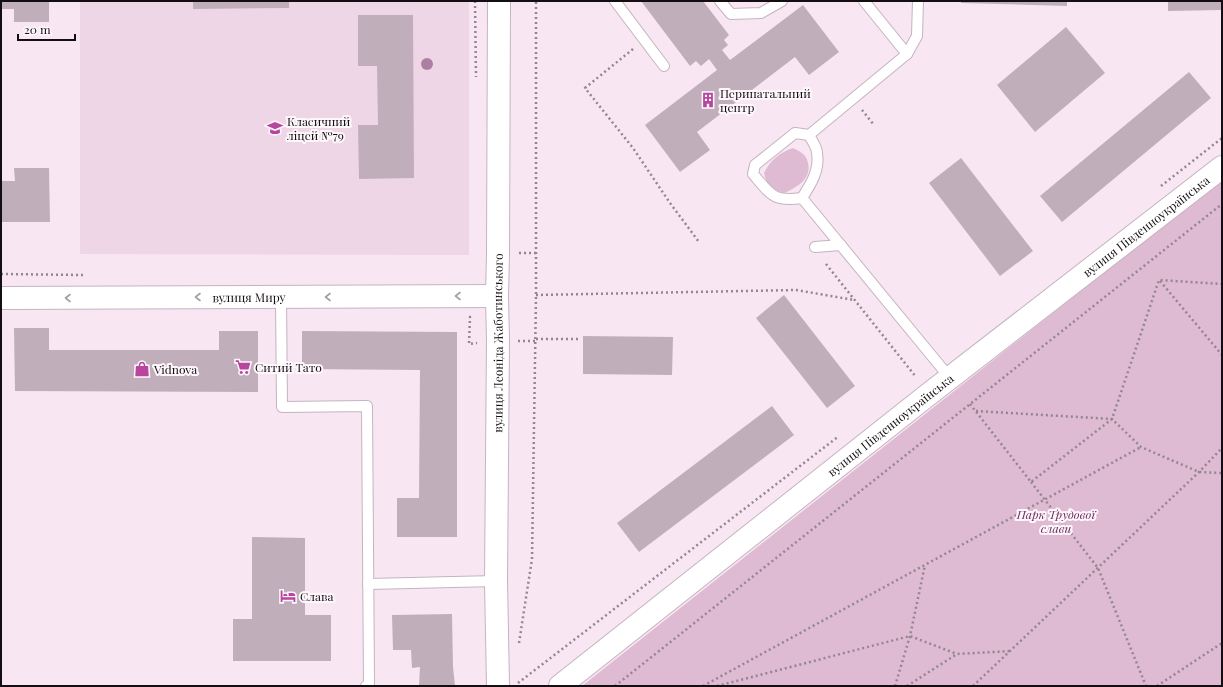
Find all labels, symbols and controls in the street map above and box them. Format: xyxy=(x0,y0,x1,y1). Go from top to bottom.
scale bar xyxy=(18,16,75,42)
text: 20 m xyxy=(24,21,51,37)
place label: Перинатальний центр xyxy=(720,85,811,115)
building icon: Перинатальний центр xyxy=(699,91,717,109)
place label: Класичний ліцей №79 xyxy=(287,113,351,143)
school or university icon: Класичний ліцей №79 xyxy=(266,119,284,137)
street label: вулиця Південноукраїнська xyxy=(1079,172,1213,280)
street label: вулиця Леоніда Жаботинського xyxy=(489,253,506,433)
street label: вулиця Миру xyxy=(212,289,286,305)
one-way arrow xyxy=(455,292,461,300)
one-way arrow xyxy=(195,293,201,301)
one-way arrow xyxy=(325,293,331,301)
one-way arrow xyxy=(65,294,71,302)
supermarket icon: Ситий Тато xyxy=(234,358,252,376)
place label: Ситий Тато xyxy=(255,359,322,375)
shop icon: Vidnova xyxy=(133,360,151,378)
place label: Vidnova xyxy=(153,361,197,377)
street label: вулиця Південноукраїнська xyxy=(824,370,957,480)
park label: Парк Трудової слави xyxy=(1016,506,1097,536)
hotel icon: Слава xyxy=(279,587,297,605)
place label: Слава xyxy=(300,588,334,604)

